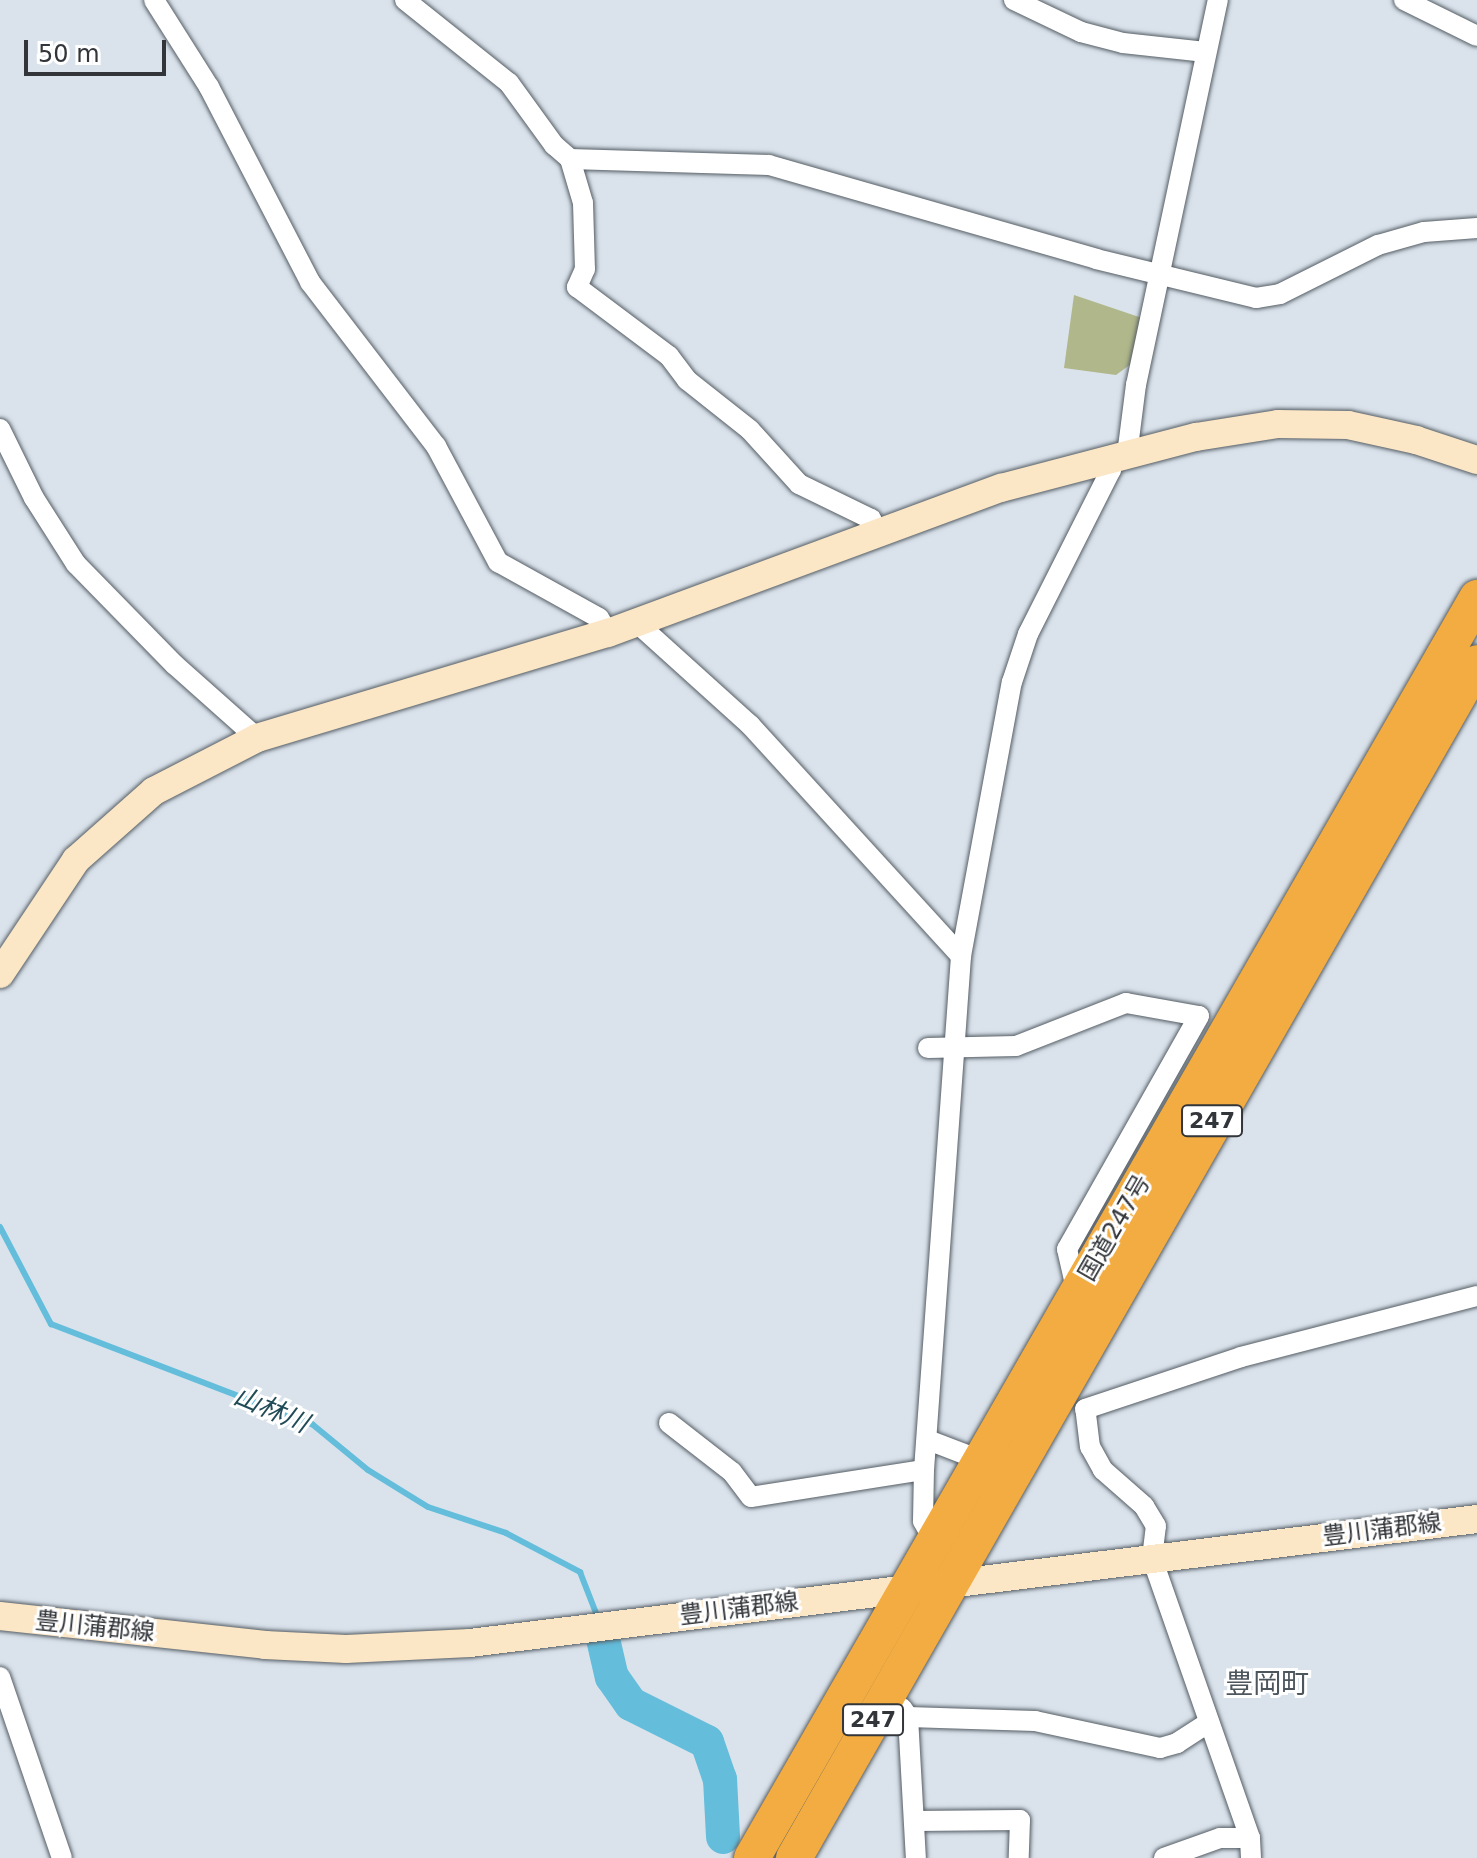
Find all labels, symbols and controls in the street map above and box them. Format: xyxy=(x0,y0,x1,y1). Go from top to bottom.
scale bar xyxy=(28,24,170,74)
text: 50 m xyxy=(38,40,100,68)
road number: 247 xyxy=(1180,1103,1244,1139)
street label: 国道247号 xyxy=(1073,1170,1157,1286)
water label: 山林川 xyxy=(229,1380,313,1440)
street label: 豊川蒲郡線 xyxy=(1321,1508,1443,1552)
street label: 豊川蒲郡線 xyxy=(678,1587,800,1631)
street label: 豊川蒲郡線 xyxy=(34,1606,156,1648)
district label: 豊岡町 xyxy=(1225,1667,1309,1701)
road number: 247 xyxy=(841,1702,905,1738)

